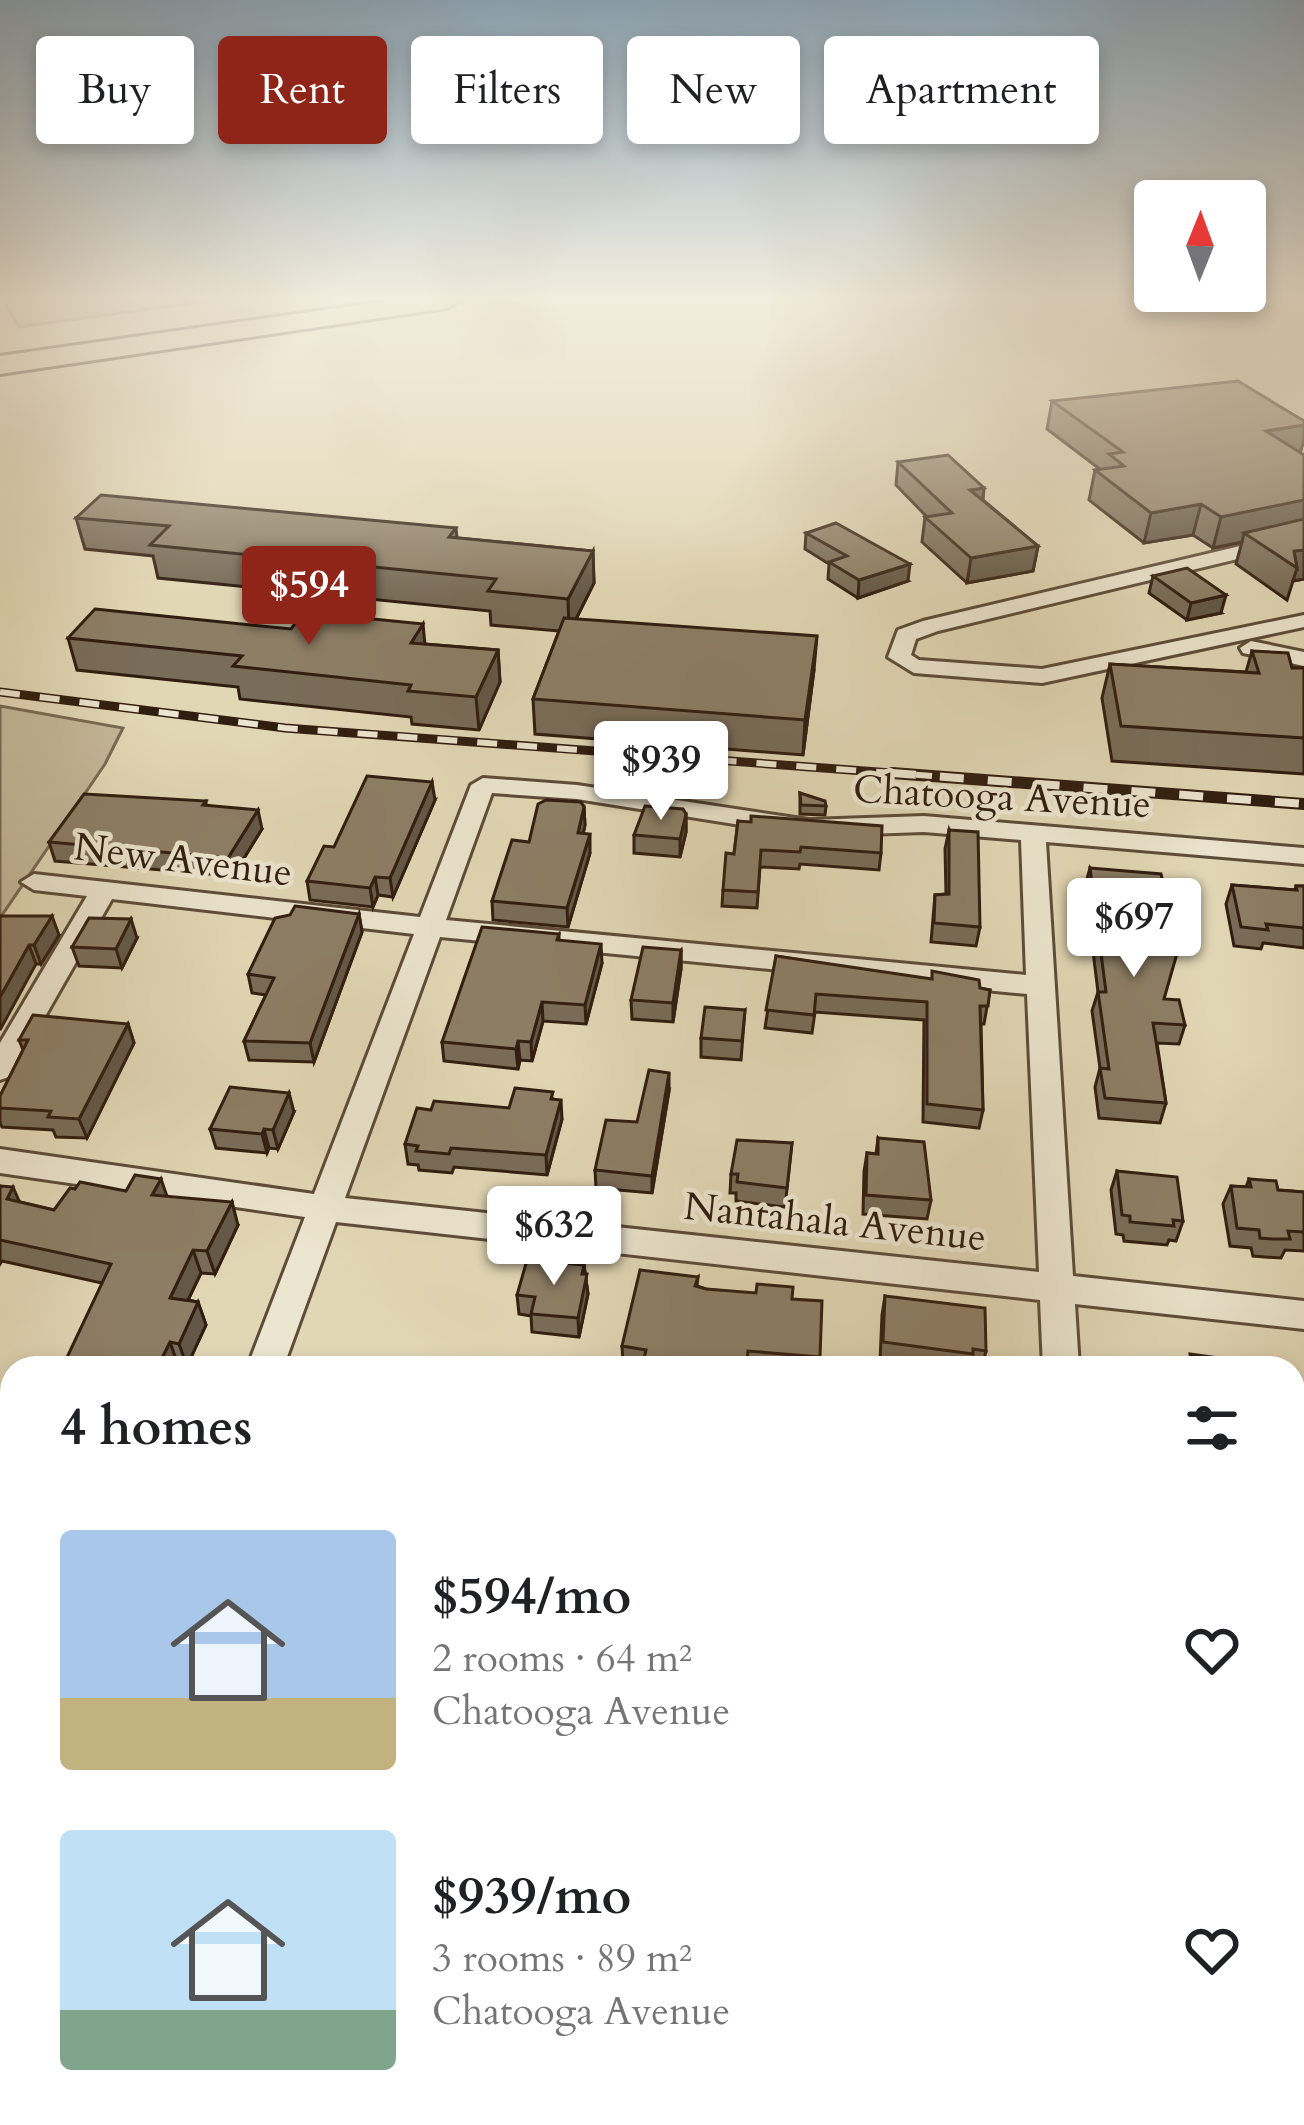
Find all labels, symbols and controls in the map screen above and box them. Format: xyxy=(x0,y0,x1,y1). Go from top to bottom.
chip: Buy xyxy=(36,36,194,144)
chip: Rent xyxy=(218,36,387,144)
chip: Filters xyxy=(411,36,603,144)
chip: New xyxy=(627,36,800,144)
chip: Apartment xyxy=(824,36,1099,144)
north arrow xyxy=(1134,180,1266,312)
map controls xyxy=(1134,180,1266,312)
pin: $594 xyxy=(238,546,380,648)
text: $594 xyxy=(269,558,349,611)
pin: $939 xyxy=(590,721,732,823)
text: $939 xyxy=(621,733,701,786)
street label: Chatooga Avenue xyxy=(852,763,1152,831)
street label: New Avenue xyxy=(71,820,295,900)
pin: $697 xyxy=(1063,878,1205,980)
text: $697 xyxy=(1094,890,1174,943)
street label: Nantahala Avenue xyxy=(681,1180,989,1264)
pin: $632 xyxy=(483,1186,625,1288)
text: $632 xyxy=(514,1198,594,1251)
text: 4 homes xyxy=(60,1393,252,1463)
icon: filters xyxy=(1179,1395,1245,1461)
text: $594/mo xyxy=(432,1562,631,1632)
icon: home xyxy=(156,1578,300,1722)
icon: heart xyxy=(1179,1617,1245,1683)
text: 2 rooms · 64 m² xyxy=(432,1632,692,1685)
text: Chatooga Avenue xyxy=(432,1685,730,1738)
text: $939/mo xyxy=(432,1862,631,1932)
icon: home xyxy=(156,1878,300,2022)
icon: heart xyxy=(1179,1917,1245,1983)
text: 3 rooms · 89 m² xyxy=(432,1932,692,1985)
text: Chatooga Avenue xyxy=(432,1985,730,2038)

